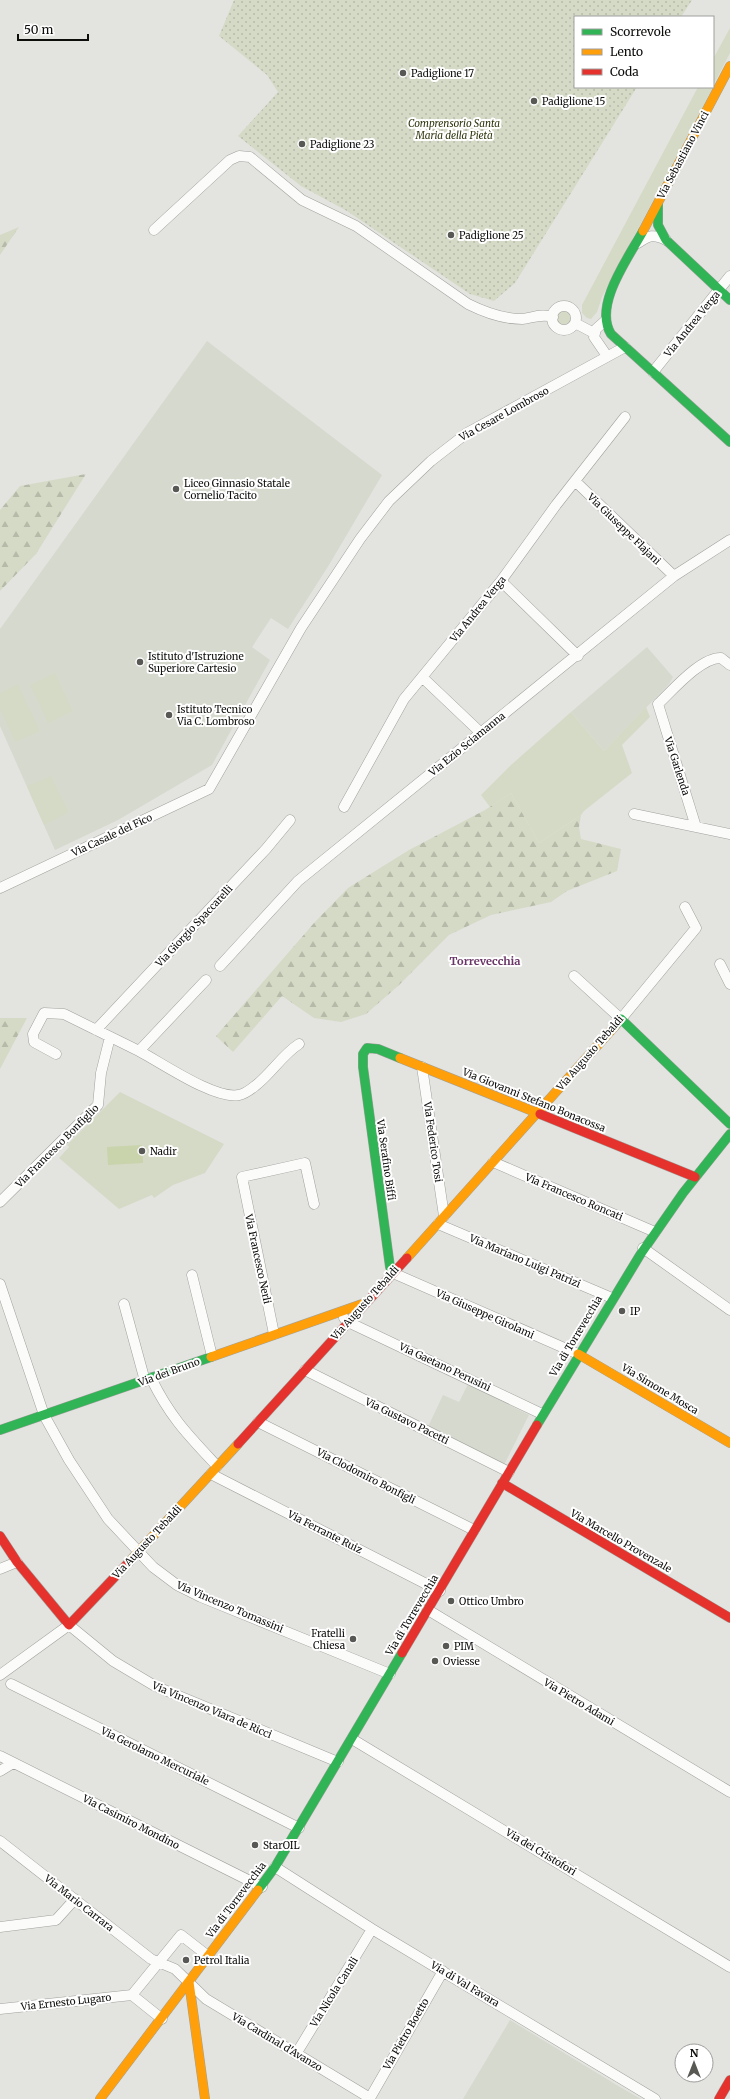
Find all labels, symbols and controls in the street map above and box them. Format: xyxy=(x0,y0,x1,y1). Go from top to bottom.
scale bar xyxy=(18,16,88,42)
legend xyxy=(574,16,714,88)
text: 50 m xyxy=(24,22,53,37)
text: Scorrevole xyxy=(610,24,671,39)
text: Lento xyxy=(610,44,643,59)
text: Coda xyxy=(610,64,639,79)
place label: Padiglione 17 xyxy=(411,67,474,80)
marker: Padiglione 17 xyxy=(398,68,408,78)
place label: Padiglione 15 xyxy=(542,95,605,108)
marker: Padiglione 15 xyxy=(529,96,539,106)
street label: Via Sebastiano Vinci xyxy=(654,109,712,202)
park label: Comprensorio Santa Maria della Pietà xyxy=(408,117,500,142)
place label: Padiglione 23 xyxy=(310,138,375,151)
marker: Padiglione 23 xyxy=(297,139,307,149)
place label: Padiglione 25 xyxy=(459,229,524,242)
marker: Padiglione 25 xyxy=(446,230,456,240)
street label: Via Andrea Verga xyxy=(661,288,723,361)
street label: Via Cesare Lombroso xyxy=(456,384,551,444)
place label: Liceo Ginnasio Statale Cornelio Tacito xyxy=(184,477,290,502)
marker: Liceo Ginnasio Statale Cornelio Tacito xyxy=(171,484,181,494)
street label: Via Giuseppe Flajani xyxy=(584,490,663,567)
street label: Via Andrea Verga xyxy=(447,573,509,646)
place label: Istituto d'Istruzione Superiore Cartesio xyxy=(148,650,244,675)
marker: Istituto d'Istruzione Superiore Cartesio xyxy=(135,657,145,667)
place label: Istituto Tecnico Via C. Lombroso xyxy=(176,703,255,728)
street label: Via Ezio Sciamanna xyxy=(425,709,508,779)
marker: Istituto Tecnico Via C. Lombroso xyxy=(164,710,174,720)
street label: Via Garlenda xyxy=(661,734,693,798)
street label: Via Casale del Fico xyxy=(69,811,155,860)
street label: Via Giorgio Spaccarelli xyxy=(152,882,235,970)
district label: Torrevecchia xyxy=(450,954,520,968)
street label: Via Augusto Tebaldi xyxy=(553,1013,626,1094)
street label: Via Giovanni Stefano Bonacossa xyxy=(460,1065,608,1135)
street label: Via Federico Tosi xyxy=(421,1100,445,1183)
street label: Via Francesco Bonfiglio xyxy=(12,1101,102,1191)
street label: Via Serafino Biffi xyxy=(374,1118,398,1201)
place label: Nadir xyxy=(150,1145,177,1158)
marker: Nadir xyxy=(137,1146,147,1156)
street label: Via Francesco Roncati xyxy=(522,1170,625,1223)
street label: Via Francesco Nerli xyxy=(242,1212,274,1305)
street label: Via Mariano Luigi Patrizi xyxy=(466,1231,583,1290)
street label: Via Augusto Tebaldi xyxy=(328,1263,402,1344)
street label: Via Giuseppe Girolami xyxy=(433,1286,536,1342)
street label: Via di Torrevecchia xyxy=(546,1293,606,1380)
place label: IP xyxy=(630,1305,641,1318)
marker: IP xyxy=(617,1306,627,1316)
street label: Via Gaetano Perusini xyxy=(396,1340,493,1394)
street label: Via dei Bruno xyxy=(136,1355,202,1389)
street label: Via Simone Mosca xyxy=(618,1360,701,1417)
street label: Via Gustavo Pacetti xyxy=(362,1395,451,1447)
street label: Via Clodomiro Bonfigli xyxy=(313,1445,418,1507)
street label: Via Augusto Tebaldi xyxy=(109,1503,184,1582)
street label: Via Marcello Provenzale xyxy=(567,1506,674,1575)
street label: Via Ferrante Ruiz xyxy=(285,1507,365,1557)
street label: Via di Torrevecchia xyxy=(382,1572,442,1659)
street label: Via Vincenzo Tomassini xyxy=(174,1578,285,1635)
place label: Ottico Umbro xyxy=(459,1595,524,1608)
marker: Ottico Umbro xyxy=(446,1596,456,1606)
place label: Fratelli Chiesa xyxy=(311,1627,346,1652)
marker: Fratelli Chiesa xyxy=(348,1634,358,1644)
place label: PIM xyxy=(454,1640,474,1653)
marker: PIM xyxy=(441,1641,451,1651)
place label: Oviesse xyxy=(443,1655,480,1668)
marker: Oviesse xyxy=(430,1656,440,1666)
street label: Via Pietro Adami xyxy=(540,1675,617,1728)
street label: Via Vincenzo Viara de Ricci xyxy=(149,1678,274,1741)
street label: Via Gerolamo Mercuriale xyxy=(98,1724,211,1788)
street label: Via Casimiro Mondino xyxy=(79,1791,182,1852)
street label: Via dei Cristofori xyxy=(502,1825,579,1878)
place label: StarOIL xyxy=(263,1839,300,1852)
marker: StarOIL xyxy=(250,1840,260,1850)
street label: Via di Torrevecchia xyxy=(203,1859,269,1941)
street label: Via Mario Carrara xyxy=(41,1871,117,1935)
place label: Petrol Italia xyxy=(194,1954,250,1967)
marker: Petrol Italia xyxy=(181,1955,191,1965)
street label: Via Nicola Canali xyxy=(307,1955,361,2030)
street label: Via di Val Favara xyxy=(427,1958,502,2010)
street label: Via Ernesto Lugaro xyxy=(19,1991,112,2013)
street label: Via Pietro Boetto xyxy=(380,1996,432,2073)
street label: Via Cardinal d'Avanzo xyxy=(229,2009,325,2074)
north arrow xyxy=(674,2043,714,2083)
text: N xyxy=(690,2046,699,2060)

